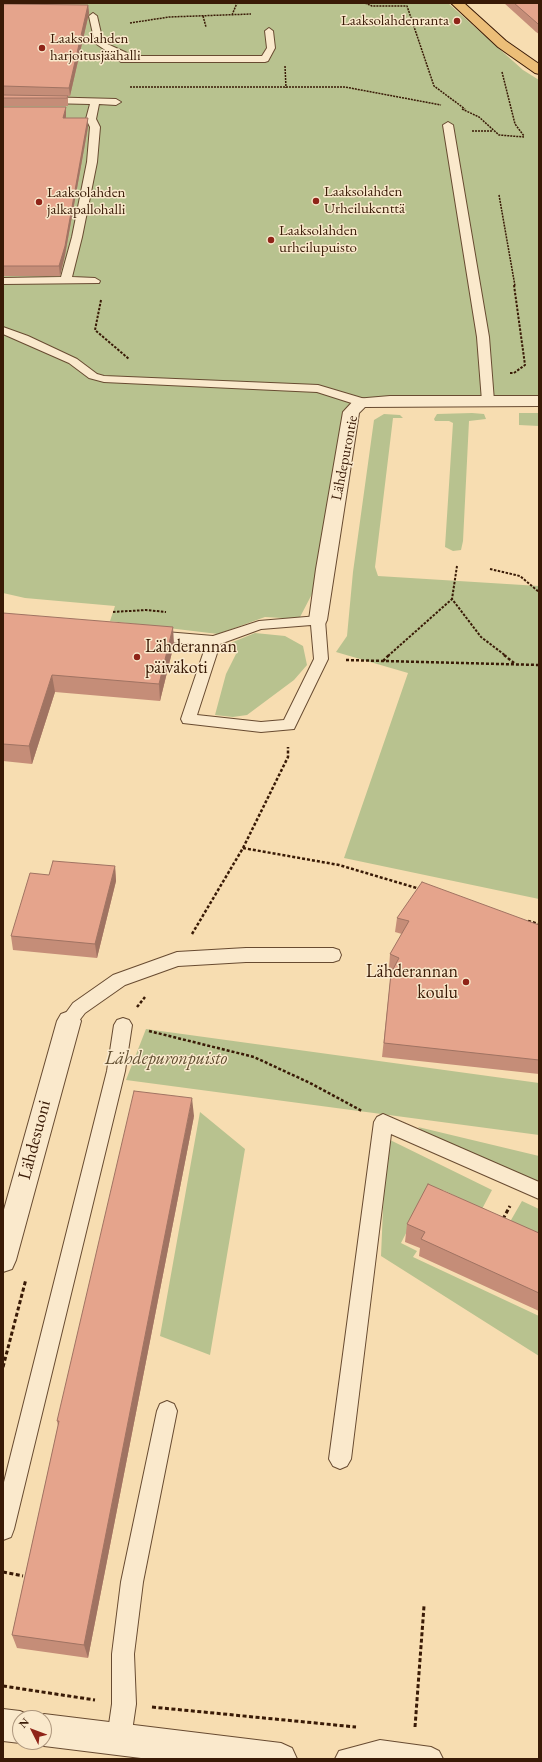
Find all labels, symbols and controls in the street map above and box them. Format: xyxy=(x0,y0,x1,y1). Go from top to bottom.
place label: Laaksolahdenranta xyxy=(341,12,449,30)
marker: Laaksolahdenranta xyxy=(452,16,462,26)
place label: Laaksolahden harjoitusjäähalli xyxy=(50,30,141,65)
marker: Laaksolahden harjoitusjäähalli xyxy=(37,43,47,53)
place label: Laaksolahden Urheilukenttä xyxy=(324,183,405,218)
place label: Laaksolahden jalkapallohalli xyxy=(47,184,125,219)
marker: Laaksolahden Urheilukenttä xyxy=(311,196,321,206)
marker: Laaksolahden jalkapallohalli xyxy=(34,197,44,207)
place label: Laaksolahden urheilupuisto xyxy=(279,222,357,257)
marker: Laaksolahden urheilupuisto xyxy=(266,235,276,245)
street label: Lähdepurontie xyxy=(328,414,362,502)
place label: Lähderannan päiväkoti xyxy=(145,636,237,678)
marker: Lähderannan päiväkoti xyxy=(132,652,142,662)
place label: Lähderannan koulu xyxy=(366,961,458,1004)
marker: Lähderannan koulu xyxy=(461,977,471,987)
park label: Lähdepuronpuisto xyxy=(105,1048,227,1070)
street label: Lähdesuoni xyxy=(14,1098,56,1182)
north arrow xyxy=(12,1710,52,1750)
text: N xyxy=(16,1715,32,1731)

